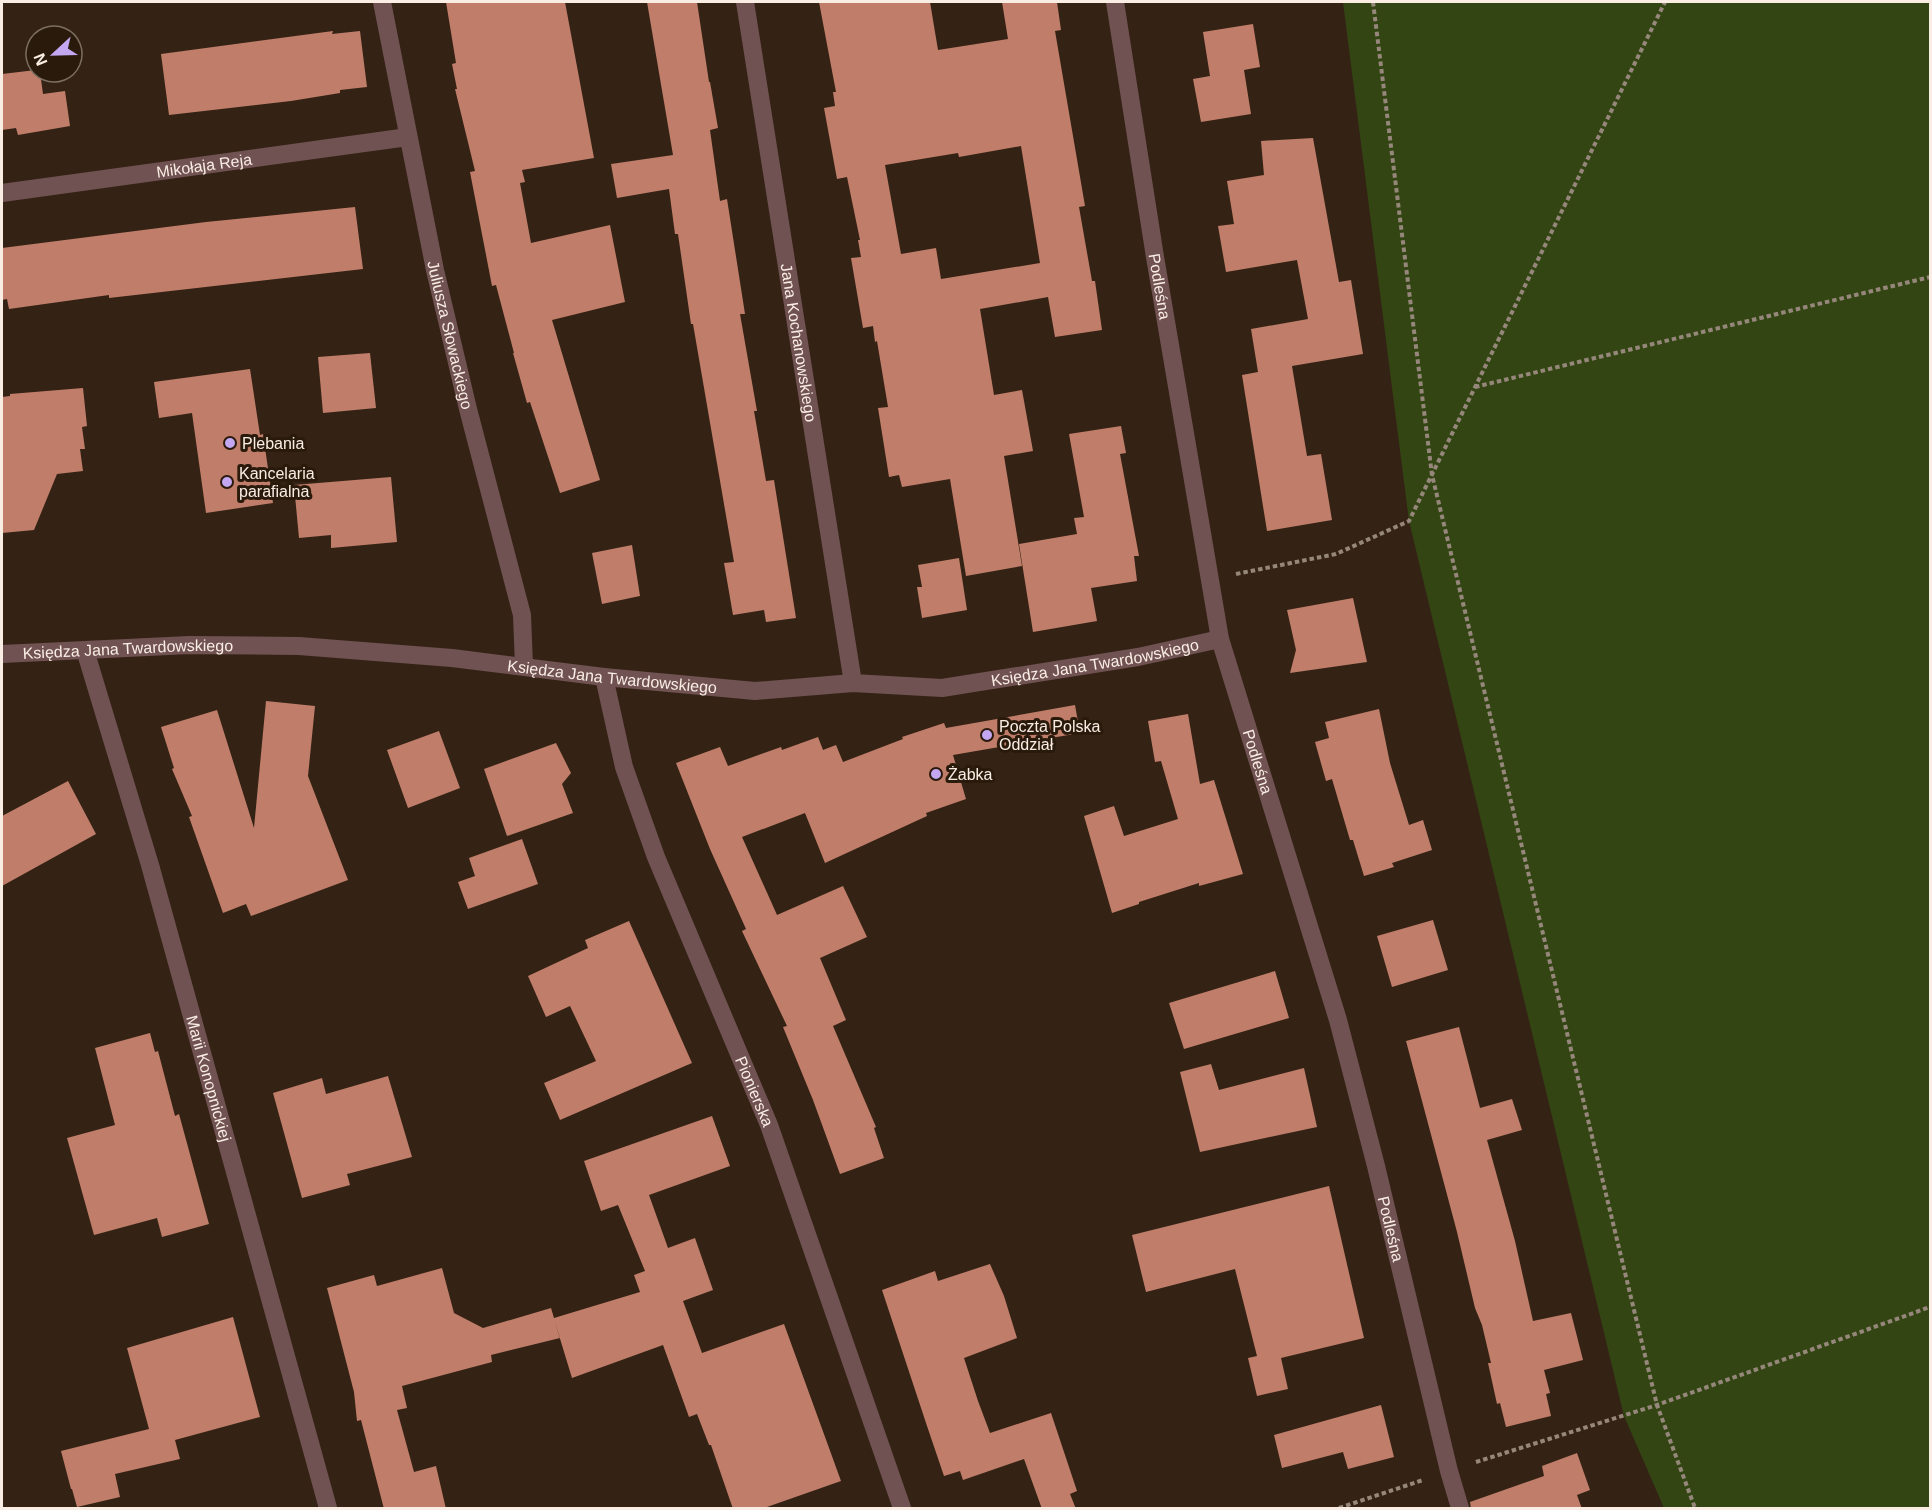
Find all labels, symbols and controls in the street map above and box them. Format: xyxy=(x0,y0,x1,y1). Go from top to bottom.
north arrow xyxy=(24,24,84,84)
text: N xyxy=(31,51,51,68)
street label: Mikołaja Reja xyxy=(155,150,253,180)
street label: Podleśna xyxy=(1146,252,1174,321)
street label: Juliusza Słowackiego xyxy=(425,259,476,411)
street label: Jana Kochanowskiego xyxy=(778,262,820,423)
place label: Plebania xyxy=(242,435,304,452)
marker: Plebania xyxy=(223,436,237,450)
place label: Kancelaria parafialna xyxy=(239,465,315,500)
marker: Kancelaria parafialna xyxy=(220,475,234,489)
street label: Księdza Jana Twardowskiego xyxy=(990,635,1200,689)
street label: Księdza Jana Twardowskiego xyxy=(22,636,233,661)
street label: Księdza Jana Twardowskiego xyxy=(507,657,718,696)
place label: Poczta Polska Oddział xyxy=(999,718,1100,753)
street label: Podleśna xyxy=(1240,727,1276,796)
marker: Poczta Polska Oddział xyxy=(980,728,994,742)
place label: Żabka xyxy=(948,765,993,783)
marker: Żabka xyxy=(929,767,943,781)
street label: Marii Konopnickiej xyxy=(184,1013,235,1143)
street label: Pionierska xyxy=(732,1054,777,1129)
street label: Podleśna xyxy=(1375,1194,1407,1263)

